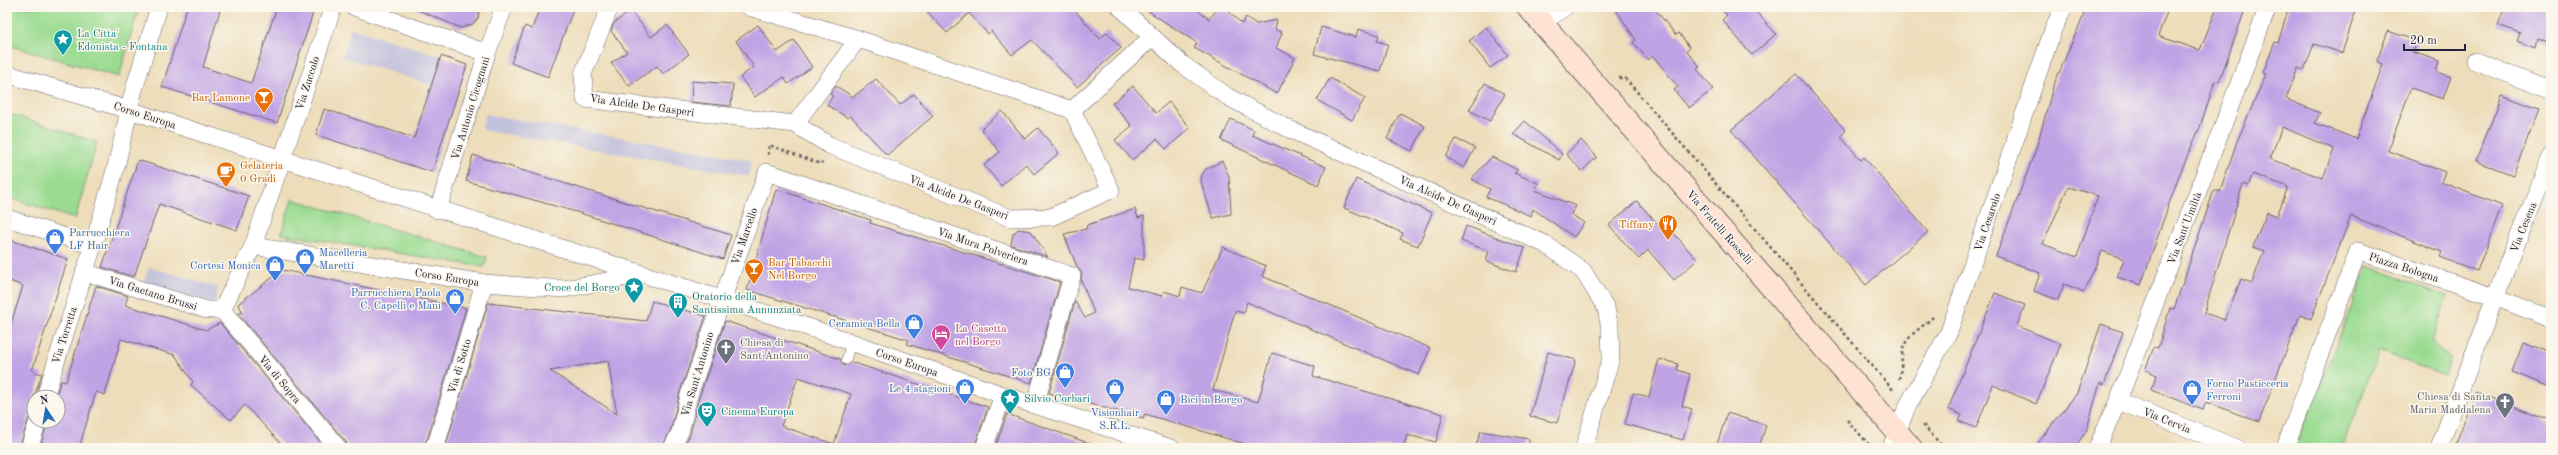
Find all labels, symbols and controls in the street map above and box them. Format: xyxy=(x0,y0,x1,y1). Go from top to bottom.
scale bar xyxy=(2404,26,2465,52)
place icon: La Citta' Edonista - Fontana xyxy=(52,28,74,56)
place label: La Citta' Edonista - Fontana xyxy=(77,29,168,53)
text: 20 m xyxy=(2410,35,2437,47)
street label: Via Zuccolo xyxy=(295,55,322,112)
street label: Via Antonio Cicognani xyxy=(450,55,492,161)
bar icon: Bar Lamone xyxy=(253,86,275,114)
place label: Bar Lamone xyxy=(191,93,250,104)
street label: Via Alcide De Gasperi xyxy=(589,94,695,119)
street label: Corso Europa xyxy=(112,101,178,132)
cafe icon: Gelateria 0 Gradi xyxy=(215,160,237,188)
place label: Gelateria 0 Gradi xyxy=(240,161,284,185)
street label: Via Alcide De Gasperi xyxy=(907,174,1010,222)
street label: Via Alcide De Gasperi xyxy=(1397,175,1498,228)
street label: Via Fratelli Rosselli xyxy=(1684,189,1754,267)
street label: Via Sant'Umiltà xyxy=(2167,190,2204,266)
street label: Via Cesarolo xyxy=(1973,192,2003,253)
street label: Via Cesena xyxy=(2509,200,2540,254)
street label: Via Marcello xyxy=(730,206,760,267)
restaurant icon: Tiffany xyxy=(1657,213,1679,241)
place label: Tiffany xyxy=(1619,220,1654,231)
shop icon: Parrucchiera LF Hair xyxy=(44,227,66,255)
street label: Via Mura Polveriera xyxy=(935,227,1030,268)
place label: Parrucchiera LF Hair xyxy=(69,228,130,252)
shop icon: Macelleria Maretti xyxy=(294,247,316,275)
place label: Macelleria Maretti xyxy=(319,248,368,272)
street label: Piazza Bologna xyxy=(2367,252,2440,285)
shop icon: Cortesi Monica xyxy=(264,254,286,282)
bar icon: Bar Tabacchi Nel Borgo xyxy=(743,257,765,285)
place label: Bar Tabacchi Nel Borgo xyxy=(768,258,831,282)
place label: Cortesi Monica xyxy=(190,261,262,272)
street label: Corso Europa xyxy=(414,268,480,289)
street label: Via Gaetano Brussi xyxy=(107,276,198,313)
place icon: Croce del Borgo xyxy=(623,276,645,304)
place label: Croce del Borgo xyxy=(544,283,620,294)
shop icon: Parrucchiera Paola C. Capelli e Mani xyxy=(444,287,466,315)
place label: Parrucchiera Paola C. Capelli e Mani xyxy=(351,288,442,312)
building icon: Oratorio della Santissima Annunziata xyxy=(667,291,689,319)
place label: Oratorio della Santissima Annunziata xyxy=(692,292,802,316)
street label: Via Torretta xyxy=(51,305,80,365)
shop icon: Ceramica Bella xyxy=(903,312,925,340)
place label: Ceramica Bella xyxy=(829,319,901,330)
hotel icon: La Casetta nel Borgo xyxy=(930,323,952,351)
place label: La Casetta nel Borgo xyxy=(955,324,1007,348)
street label: Via Sant'Antonino xyxy=(680,331,717,418)
church icon: Chiesa di Sant'Antonino xyxy=(715,337,737,365)
street label: Via di Sotto xyxy=(447,338,474,395)
place label: Chiesa di Sant'Antonino xyxy=(740,338,809,362)
street label: Corso Europa xyxy=(874,348,940,379)
street label: Via di Sopra xyxy=(256,354,302,407)
shop icon: Foto BG xyxy=(1054,361,1076,389)
place label: Foto BG xyxy=(1011,368,1051,379)
shop icon: Le 4 stagioni xyxy=(954,377,976,405)
shop icon: Visionhair S.R.L. xyxy=(1104,377,1126,405)
shop icon: Forno Pasticceria Ferroni xyxy=(2181,378,2203,406)
place label: Forno Pasticceria Ferroni xyxy=(2206,379,2289,403)
place label: Le 4 stagioni xyxy=(889,384,951,395)
place icon: Silvio Corbari xyxy=(999,387,1021,415)
shop icon: Bici in Borgo xyxy=(1155,388,1177,416)
north arrow xyxy=(26,389,66,429)
church icon: Chiesa di Santa Maria Maddalena xyxy=(2494,391,2516,419)
place label: Chiesa di Santa Maria Maddalena xyxy=(2409,392,2492,416)
text: N xyxy=(39,394,50,407)
place label: Silvio Corbari xyxy=(1024,394,1090,405)
place label: Bici in Borgo xyxy=(1180,395,1242,406)
theatre icon: Cinema Europa xyxy=(696,400,718,428)
place label: Cinema Europa xyxy=(721,407,795,418)
street label: Via Cervia xyxy=(2141,407,2193,436)
place label: Visionhair S.R.L. xyxy=(1090,408,1140,432)

